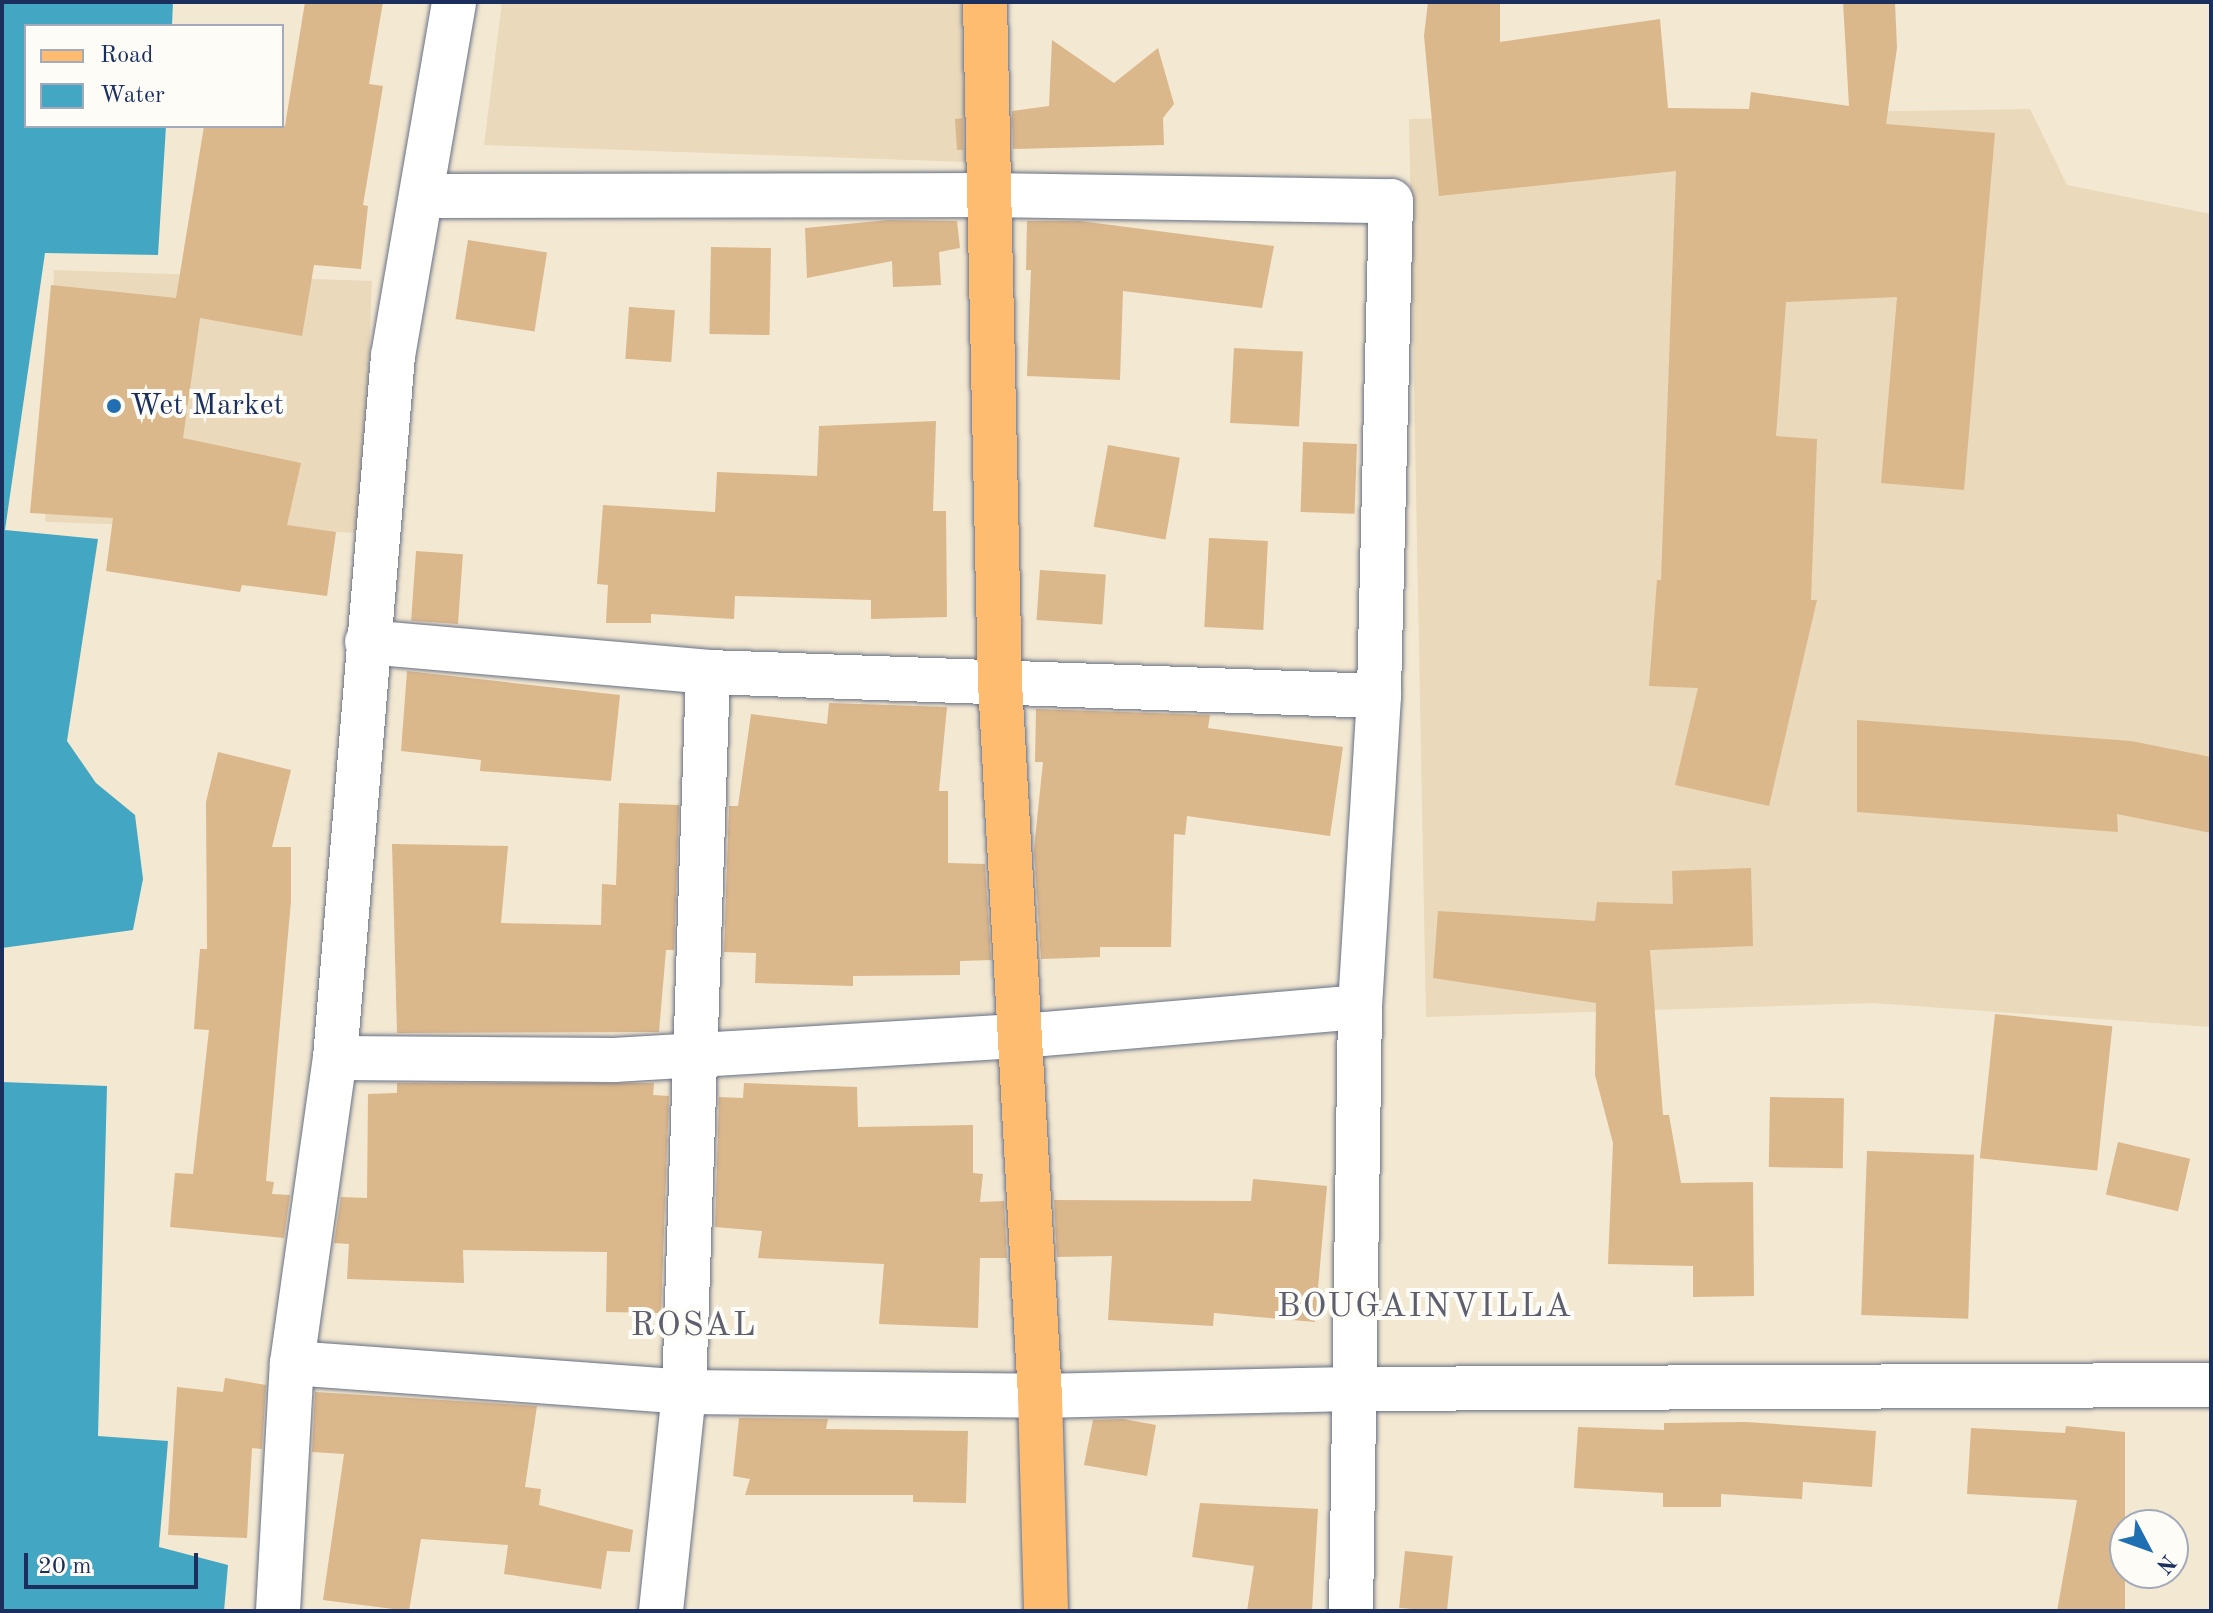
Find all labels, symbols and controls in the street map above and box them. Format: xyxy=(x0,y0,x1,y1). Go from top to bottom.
legend xyxy=(24,24,284,128)
text: Road xyxy=(100,44,153,68)
text: Water xyxy=(100,84,165,108)
place label: Wet Market xyxy=(130,388,284,424)
marker: Wet Market xyxy=(105,397,123,415)
district label: BOUGAINVILLA xyxy=(1277,1288,1573,1328)
district label: ROSAL xyxy=(630,1307,758,1347)
north arrow xyxy=(2109,1509,2189,1589)
scale bar xyxy=(28,1537,202,1587)
text: N xyxy=(2152,1550,2179,1577)
text: 20 m xyxy=(38,1555,92,1579)

